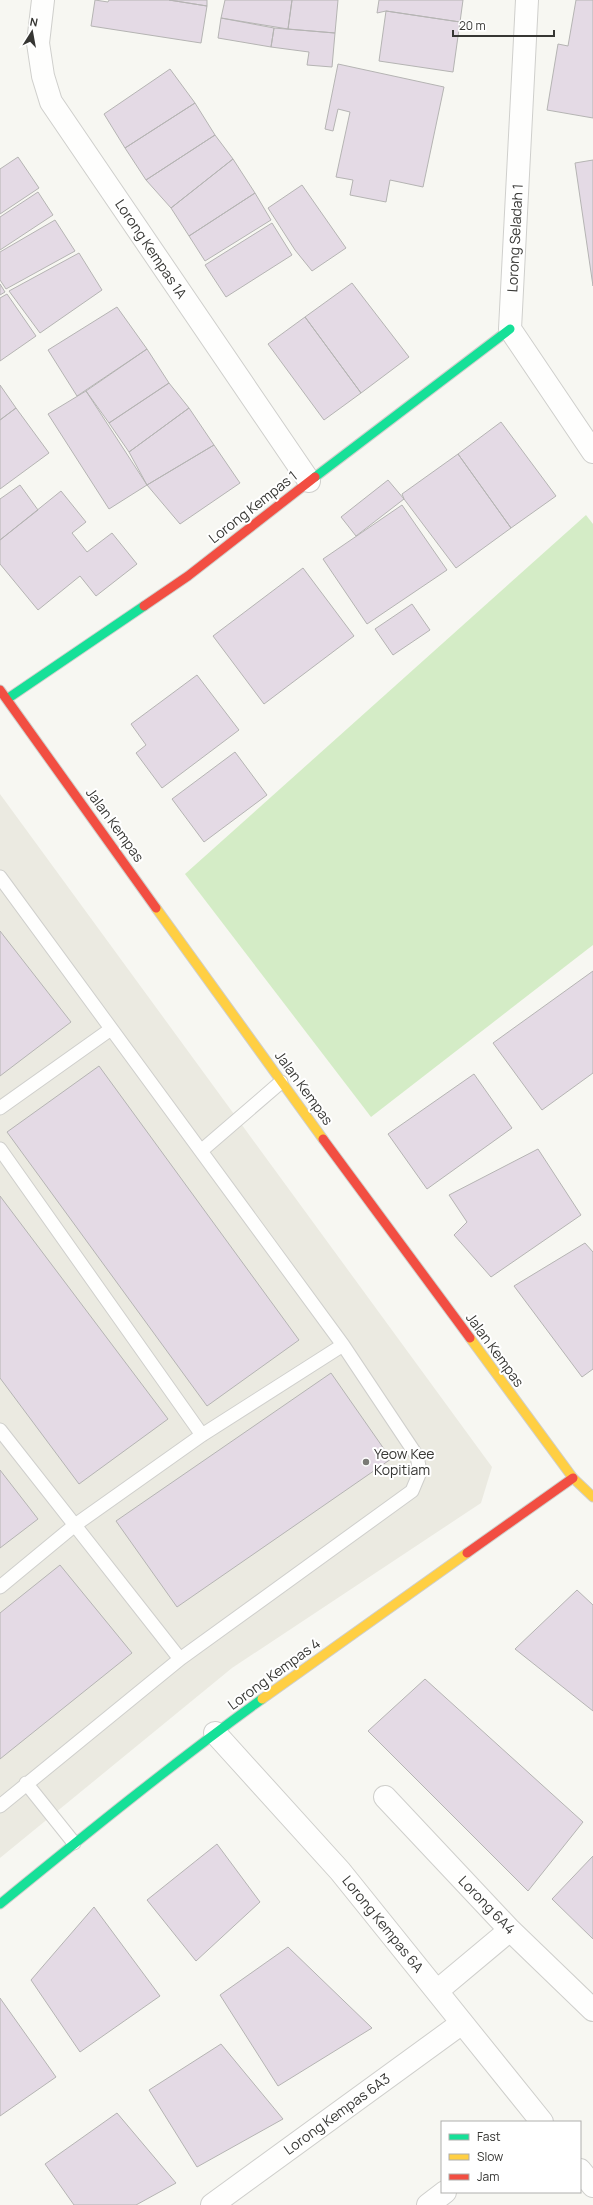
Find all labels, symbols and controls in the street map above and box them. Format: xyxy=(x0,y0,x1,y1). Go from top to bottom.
north arrow xyxy=(12,12,52,52)
scale bar xyxy=(453,12,554,38)
text: N xyxy=(29,14,39,30)
text: 20 m xyxy=(459,17,486,34)
street label: Lorong Seladah 1 xyxy=(502,183,527,293)
street label: Lorong Kempas 1A xyxy=(111,195,192,302)
street label: Lorong Kempas 1 xyxy=(205,466,301,547)
street label: Jalan Kempas xyxy=(82,784,149,866)
street label: Jalan Kempas xyxy=(271,1047,338,1129)
street label: Jalan Kempas xyxy=(462,1309,529,1391)
place label: Yeow Kee Kopitiam xyxy=(374,1444,435,1479)
marker: Yeow Kee Kopitiam xyxy=(361,1457,371,1467)
street label: Lorong Kempas 4 xyxy=(224,1634,324,1714)
street label: Lorong Kempas 6A xyxy=(338,1871,428,1976)
street label: Lorong 6A4 xyxy=(455,1871,520,1938)
street label: Lorong Kempas 6A3 xyxy=(280,2069,394,2159)
legend xyxy=(441,2121,581,2193)
text: Fast xyxy=(477,2128,501,2145)
text: Slow xyxy=(477,2148,503,2165)
text: Jam xyxy=(477,2168,499,2185)

